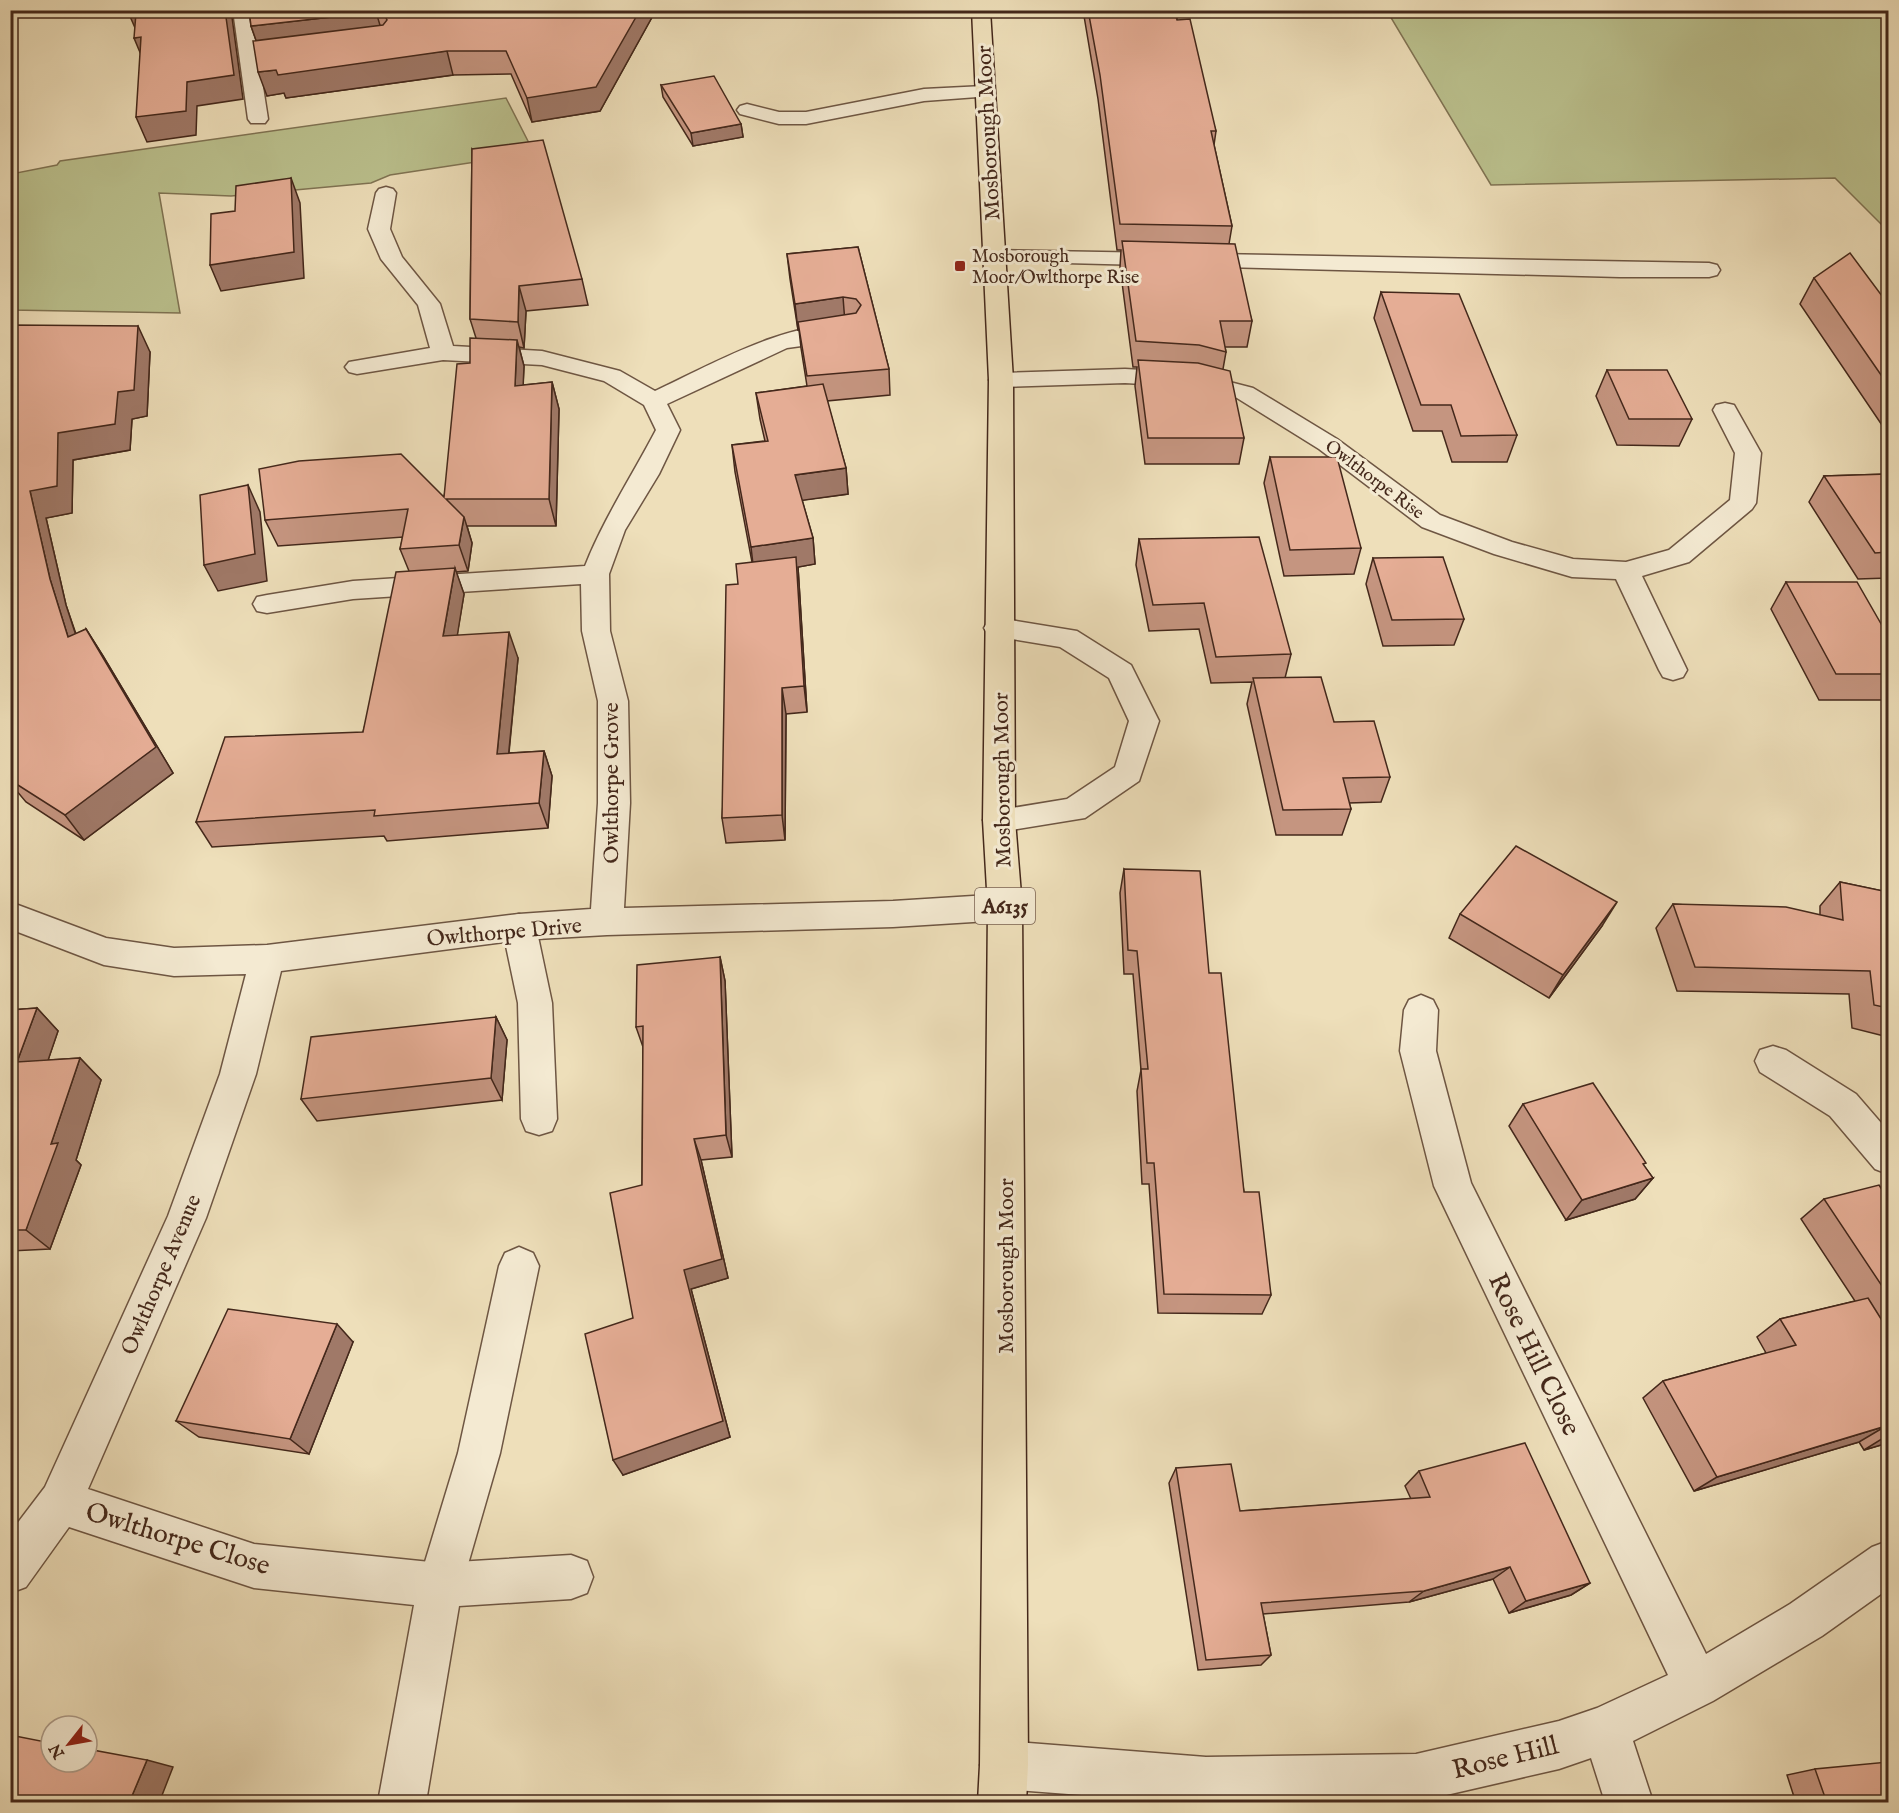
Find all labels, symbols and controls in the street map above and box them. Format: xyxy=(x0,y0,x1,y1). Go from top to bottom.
street label: Mosborough Moor xyxy=(970,45,1008,221)
place label: Mosborough Moor/Owlthorpe Rise xyxy=(972,246,1139,290)
marker: Mosborough Moor/Owlthorpe Rise xyxy=(953,259,967,273)
street label: Owlthorpe Rise xyxy=(1320,435,1428,525)
street label: Mosborough Moor xyxy=(987,692,1019,868)
street label: Owlthorpe Grove xyxy=(598,702,626,864)
road number: A6135 xyxy=(975,888,1035,924)
street label: Owlthorpe Drive xyxy=(425,912,583,954)
street label: Mosborough Moor xyxy=(993,1178,1021,1354)
street label: Owlthorpe Avenue xyxy=(115,1190,208,1359)
street label: Rose Hill Close xyxy=(1479,1268,1587,1442)
street label: Owlthorpe Close xyxy=(81,1496,274,1584)
north arrow xyxy=(39,1714,99,1774)
street label: Rose Hill xyxy=(1449,1729,1563,1788)
text: N xyxy=(46,1739,71,1763)

